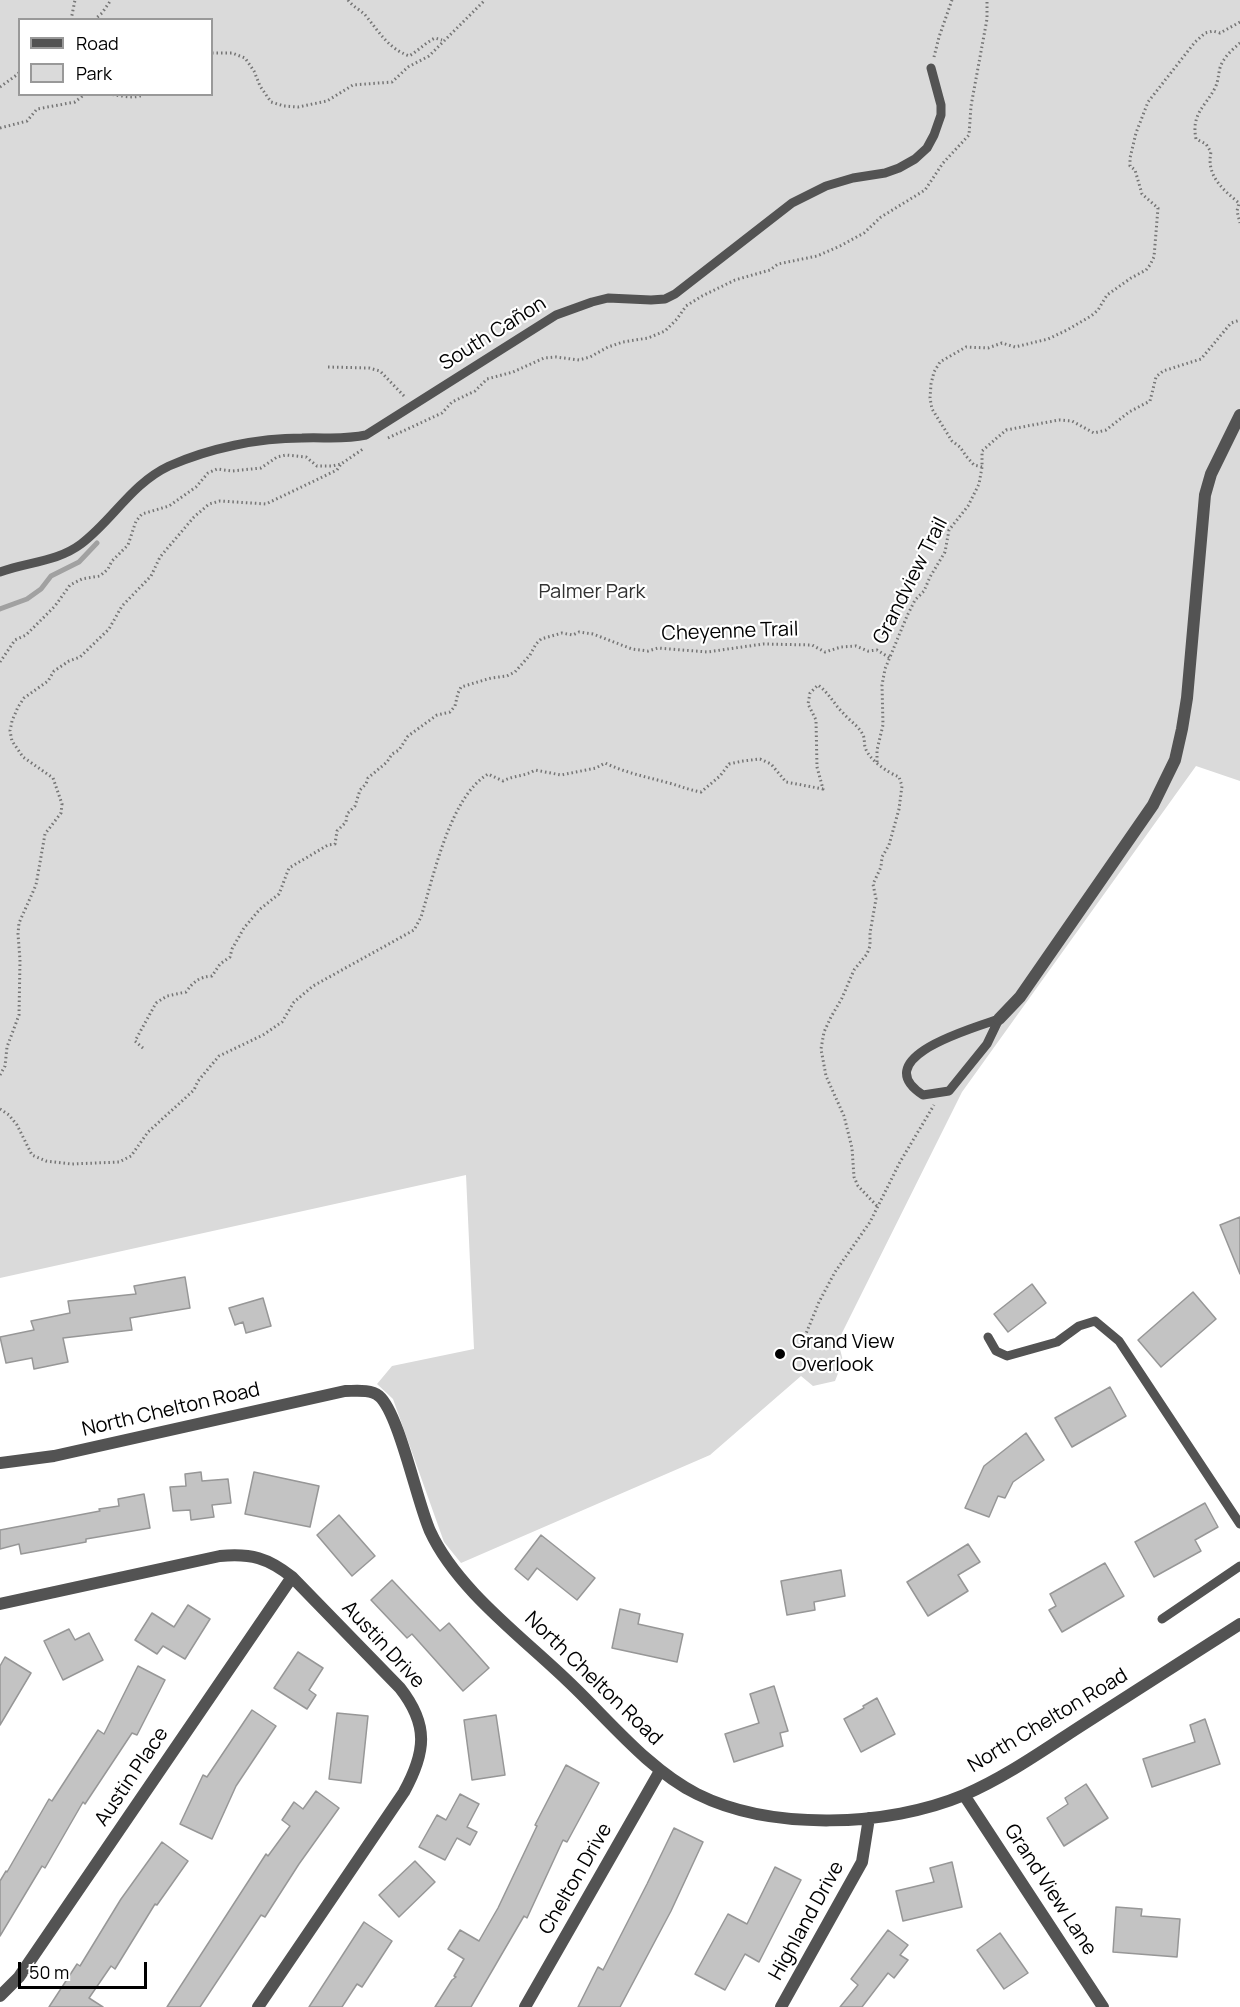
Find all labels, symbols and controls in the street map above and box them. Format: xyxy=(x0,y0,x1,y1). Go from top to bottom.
legend xyxy=(18,18,213,96)
text: Road xyxy=(76,31,119,55)
text: Park xyxy=(76,61,112,85)
street label: South Cañon xyxy=(435,292,551,376)
street label: Grandview Trail xyxy=(869,513,953,649)
park label: Palmer Park xyxy=(538,580,646,604)
street label: Cheyenne Trail xyxy=(661,618,799,646)
place label: Grand View Overlook xyxy=(792,1330,895,1377)
marker: Grand View Overlook xyxy=(773,1347,787,1361)
street label: North Chelton Road xyxy=(80,1378,262,1442)
street label: Austin Drive xyxy=(337,1596,429,1694)
street label: North Chelton Road xyxy=(519,1607,667,1751)
street label: North Chelton Road xyxy=(964,1664,1132,1778)
street label: Austin Place xyxy=(90,1723,174,1831)
street label: Chelton Drive xyxy=(534,1819,618,1939)
street label: Grand View Lane xyxy=(999,1820,1101,1960)
street label: Highland Drive xyxy=(764,1857,850,1985)
scale bar xyxy=(21,1950,150,1988)
text: 50 m xyxy=(29,1960,69,1984)

